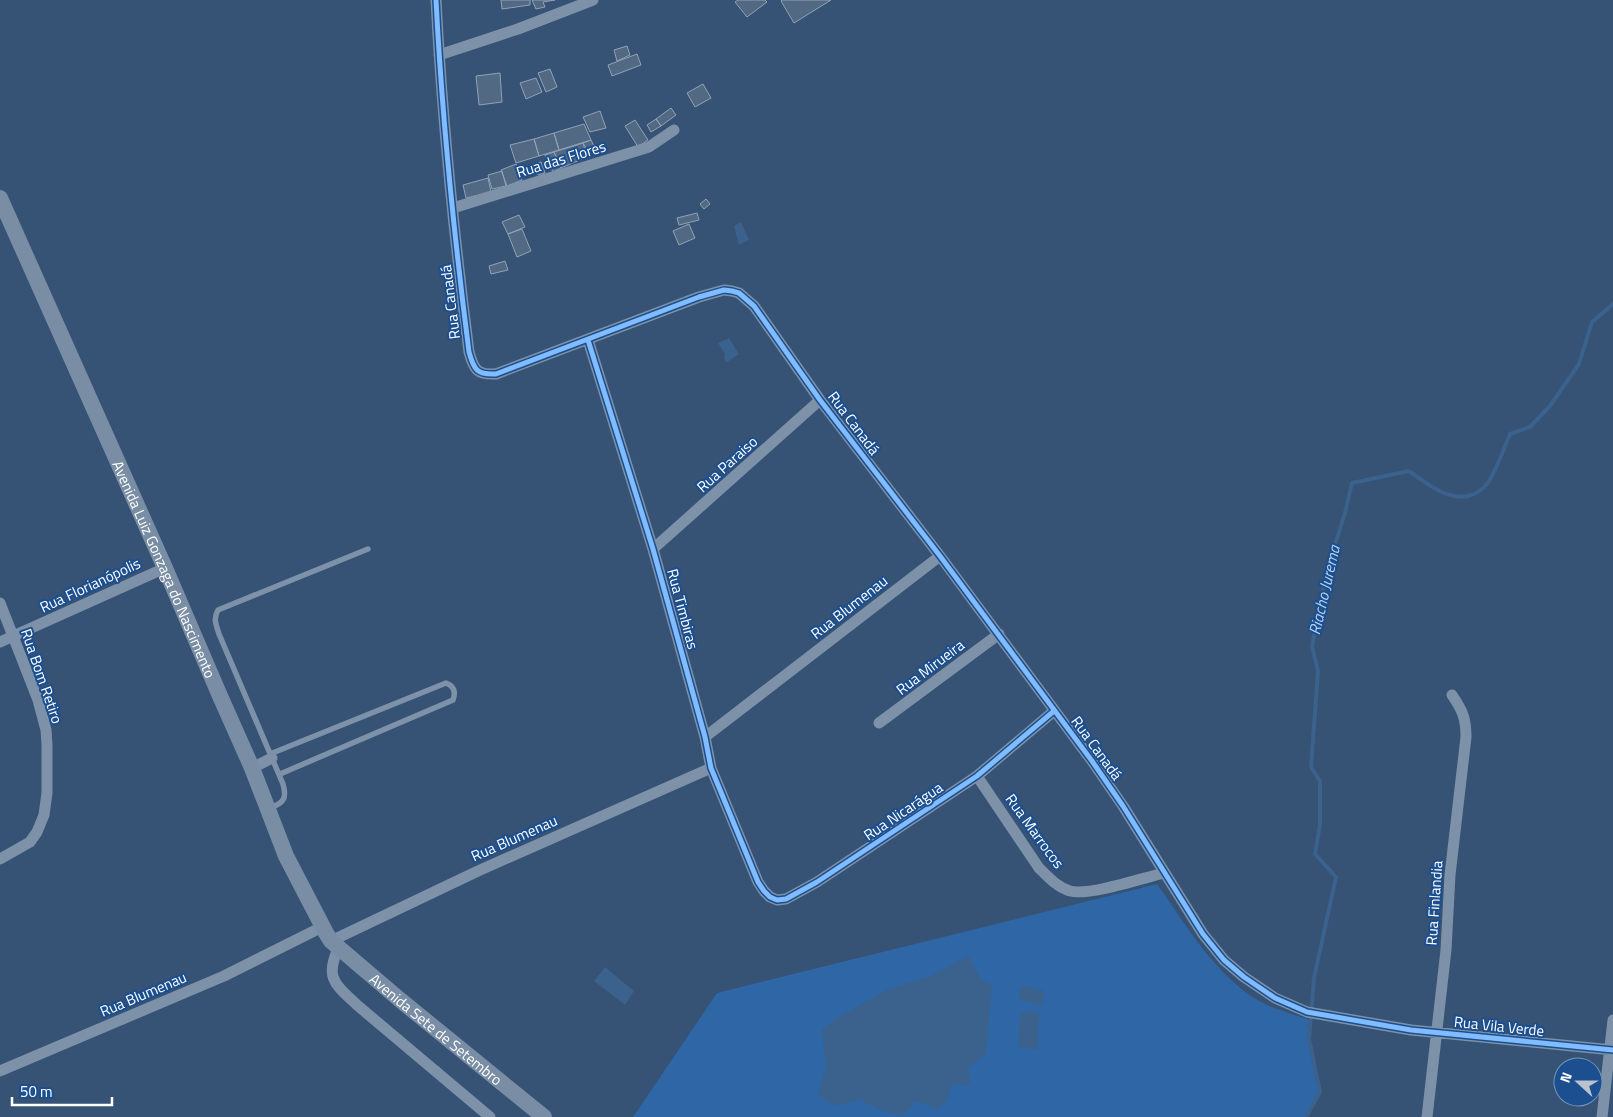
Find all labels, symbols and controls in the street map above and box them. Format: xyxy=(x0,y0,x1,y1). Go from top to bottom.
street label: Rua das Flores xyxy=(513,134,609,184)
street label: Rua Canadá xyxy=(434,263,466,340)
street label: Rua Canadá xyxy=(822,386,886,460)
street label: Rua Paraiso xyxy=(691,430,763,498)
street label: Avenida Luiz Gonzaga do Nascimento xyxy=(107,457,222,681)
water label: Riacho Jurema xyxy=(1302,542,1346,637)
street label: Rua Florianópolis xyxy=(36,552,144,618)
street label: Rua Timbiras xyxy=(661,566,705,652)
street label: Rua Blumenau xyxy=(806,570,892,644)
street label: Rua Bom Retiro xyxy=(15,625,69,727)
street label: Rua Mirueira xyxy=(891,633,969,700)
street label: Rua Canadá xyxy=(1066,711,1129,785)
street label: Rua Nicarágua xyxy=(859,776,948,846)
street label: Rua Marrocos xyxy=(1000,789,1070,873)
street label: Rua Blumenau xyxy=(467,809,561,867)
street label: Rua Finlandia xyxy=(1420,859,1448,946)
street label: Rua Blumenau xyxy=(96,965,190,1023)
street label: Avenida Sete de Setembro xyxy=(365,967,508,1091)
street label: Rua Vila Verde xyxy=(1453,1010,1545,1042)
north arrow xyxy=(1553,1057,1603,1107)
text: N xyxy=(1554,1069,1577,1085)
scale bar xyxy=(12,1074,112,1106)
text: 50 m xyxy=(20,1080,53,1103)

